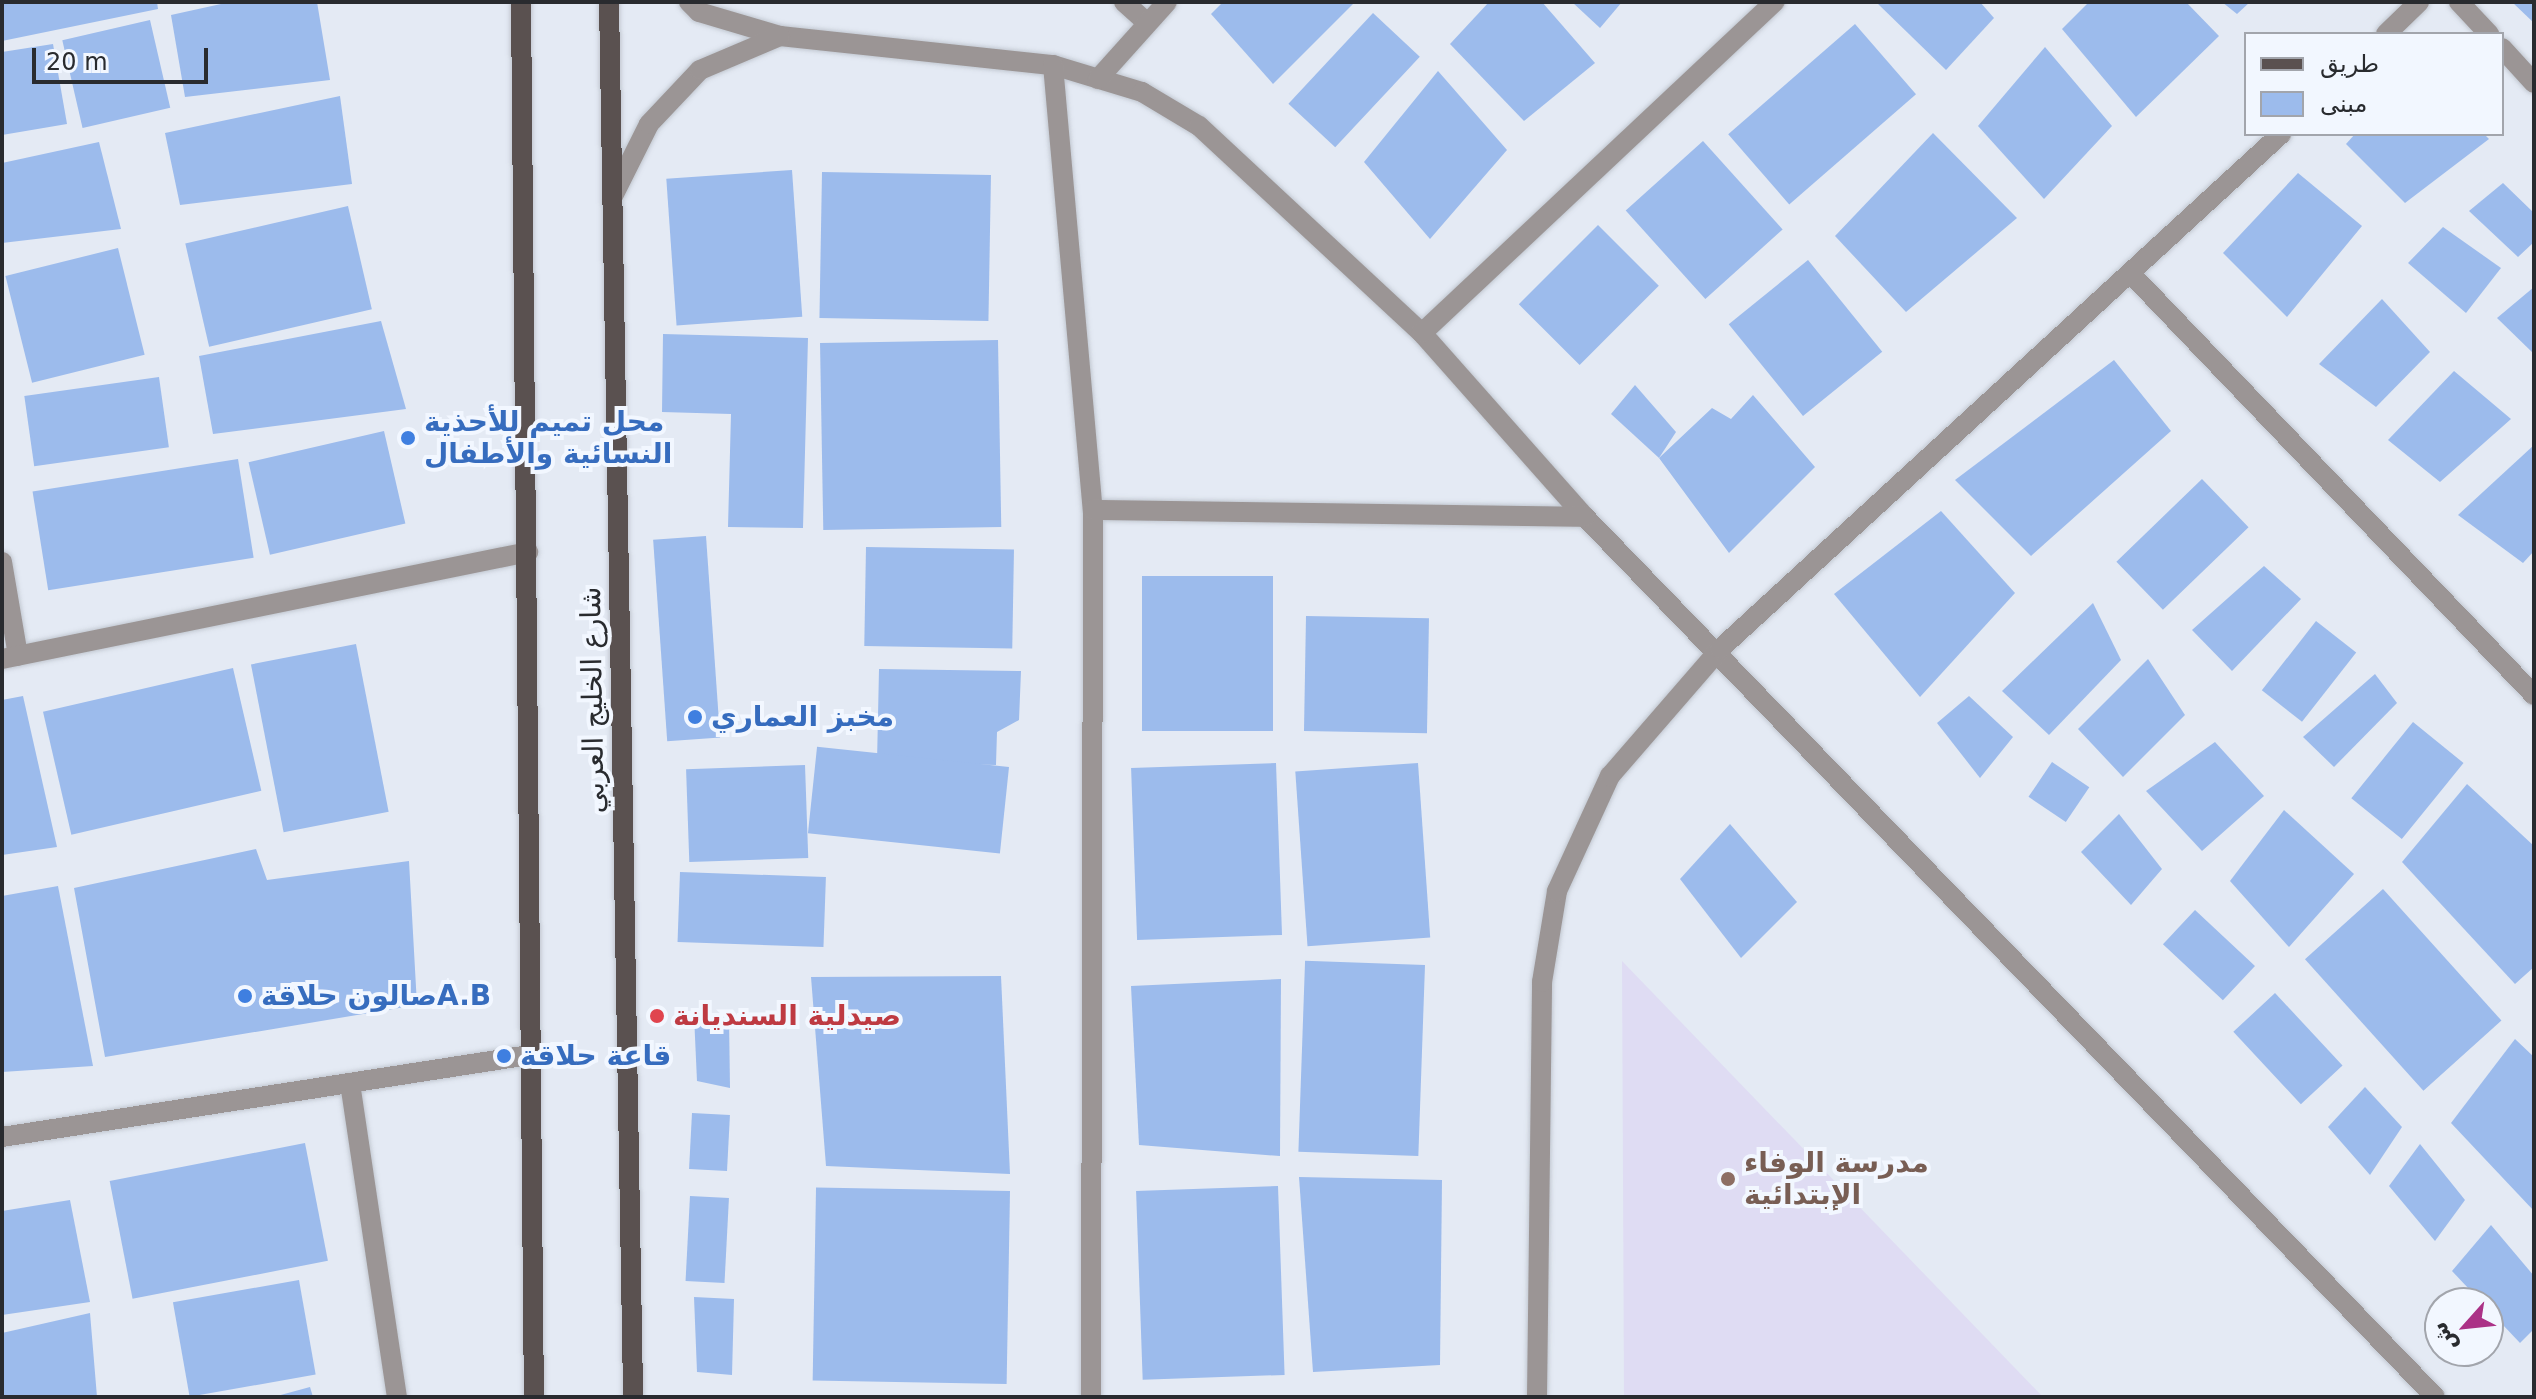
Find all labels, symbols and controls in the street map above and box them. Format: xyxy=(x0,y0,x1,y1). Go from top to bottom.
scale bar xyxy=(36,32,212,82)
legend xyxy=(2244,32,2504,136)
text: 20 m xyxy=(46,48,108,76)
text: طريق xyxy=(2320,50,2379,78)
text: مبنى xyxy=(2320,90,2367,118)
place label: محل تميم للأحذية النسائية والأطفال xyxy=(424,405,672,471)
marker: محل تميم للأحذية النسائية والأطفال xyxy=(399,429,417,447)
street label: شارع الخليج العربي xyxy=(574,586,612,814)
place label: مخبز العماري xyxy=(711,700,894,734)
marker: مخبز العماري xyxy=(686,708,704,726)
place label: صالون حلاقةA.B xyxy=(261,979,491,1013)
marker: صالون حلاقةA.B xyxy=(236,987,254,1005)
place label: صيدلية السنديانة xyxy=(673,999,901,1033)
marker: صيدلية السنديانة xyxy=(648,1007,666,1025)
place label: قاعة حلاقة xyxy=(520,1039,671,1073)
marker: قاعة حلاقة xyxy=(495,1047,513,1065)
place label: مدرسة الوفاء الإبتدائية xyxy=(1744,1146,1929,1212)
marker: مدرسة الوفاء الإبتدائية xyxy=(1719,1170,1737,1188)
north arrow xyxy=(2424,1287,2504,1367)
text: ش xyxy=(2426,1318,2462,1356)

